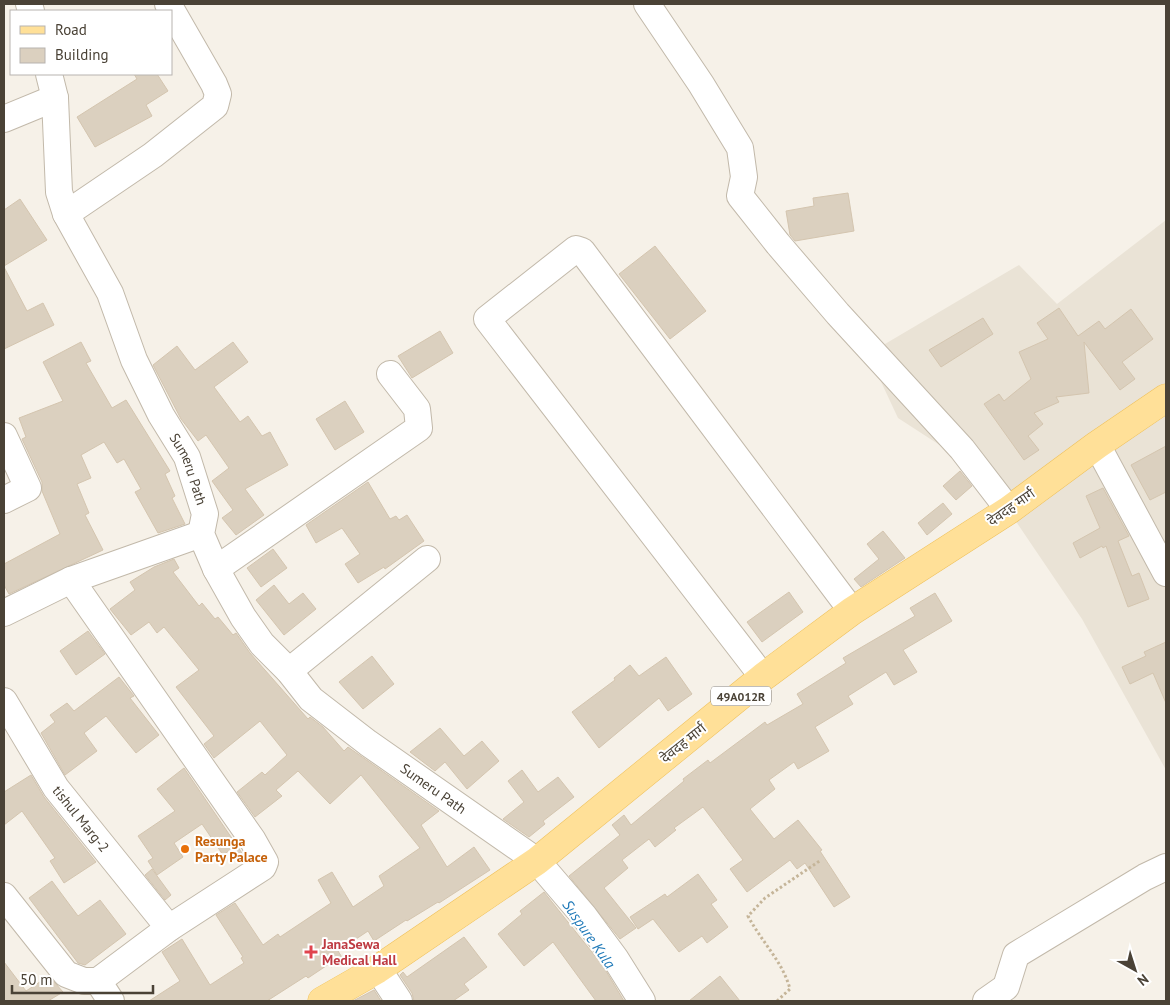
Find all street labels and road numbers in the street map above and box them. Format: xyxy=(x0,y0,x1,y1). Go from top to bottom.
street label: Sumeru Path xyxy=(166,430,211,507)
street label: देवदह मार्ग xyxy=(984,484,1039,530)
road number: 49A012R xyxy=(711,686,771,706)
street label: देवदह मार्ग xyxy=(656,718,710,767)
street label: Sumeru Path xyxy=(397,759,470,818)
street label: tishul Marg-2 xyxy=(49,782,113,856)

